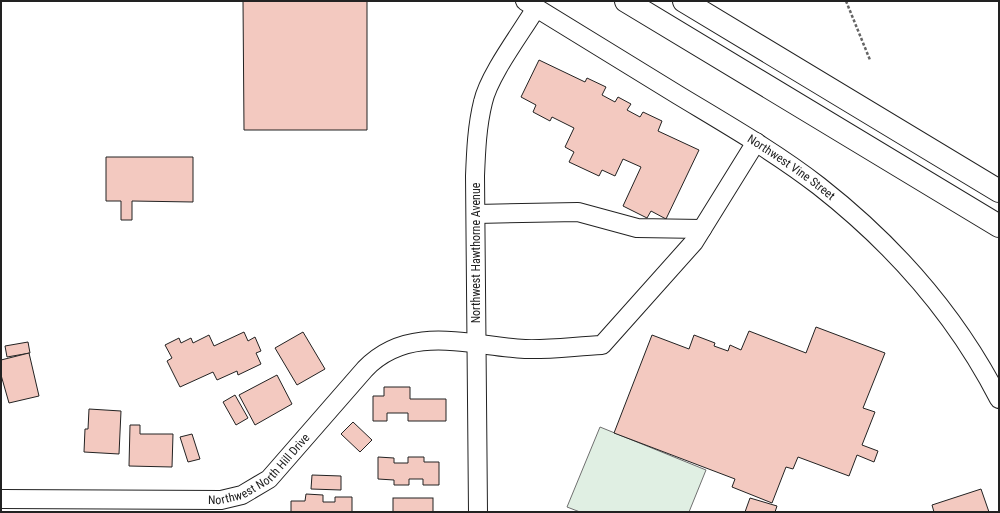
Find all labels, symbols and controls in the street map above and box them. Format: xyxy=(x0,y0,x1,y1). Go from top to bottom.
street label: Northwest Vine Street xyxy=(745,132,838,203)
street label: Northwest Hawthorne Avenue xyxy=(469,182,483,323)
street label: Northwest North Hill Drive xyxy=(208,430,313,507)

